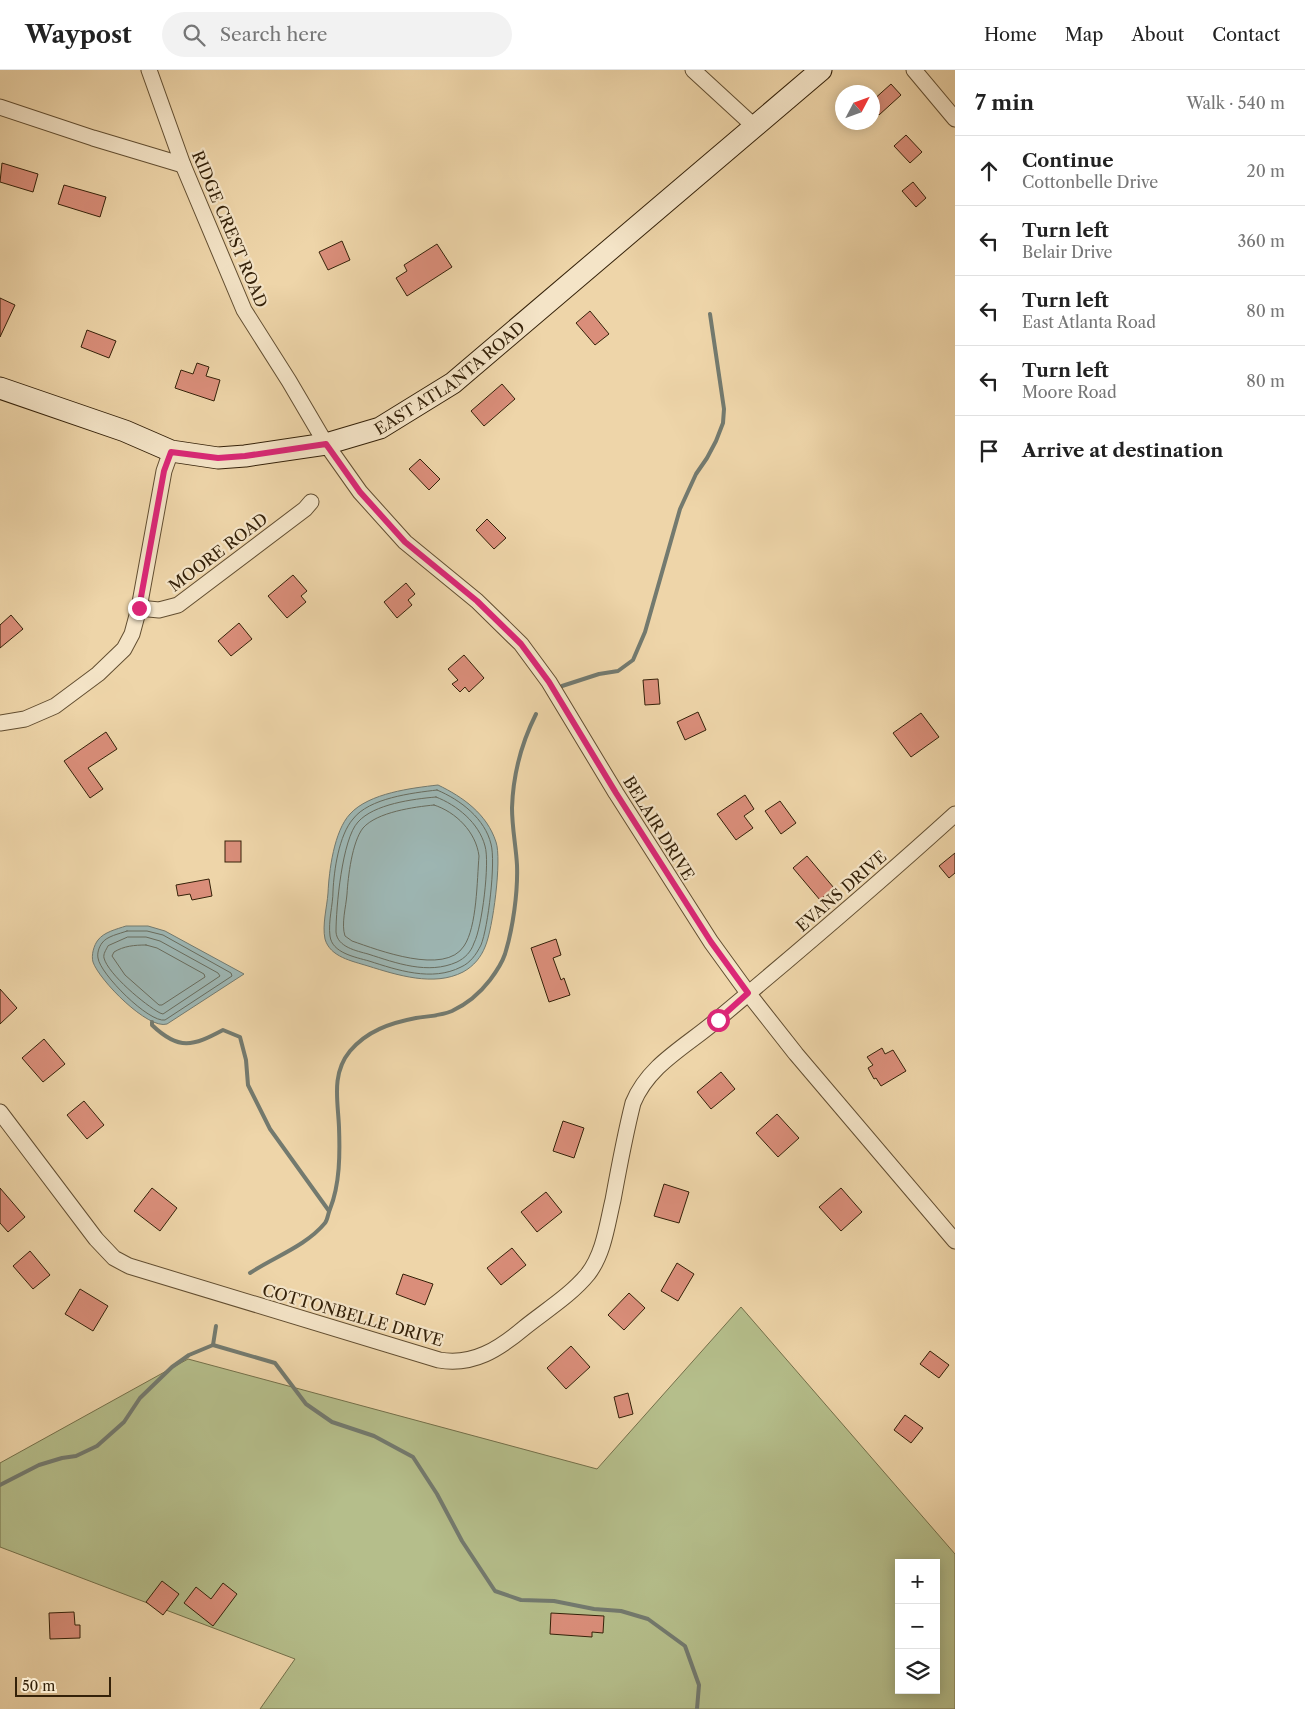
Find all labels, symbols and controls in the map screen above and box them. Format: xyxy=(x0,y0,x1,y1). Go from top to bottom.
search box xyxy=(162,12,512,57)
text: Waypost xyxy=(25,20,132,49)
icon: search xyxy=(180,21,208,49)
text: Search here xyxy=(220,23,327,46)
text: Home xyxy=(984,24,1037,46)
text: Map xyxy=(1065,24,1103,46)
text: About xyxy=(1131,24,1184,46)
text: Contact xyxy=(1212,24,1280,46)
north arrow xyxy=(835,85,880,130)
text: 7 min xyxy=(975,90,1034,115)
text: Walk · 540 m xyxy=(1187,93,1285,113)
street label: RIDGE CREST ROAD xyxy=(188,148,272,310)
text: Continue xyxy=(1022,149,1114,172)
icon: ahead xyxy=(975,157,1003,185)
text: 20 m xyxy=(1246,161,1285,181)
text: Cottonbelle Drive xyxy=(1022,172,1158,192)
text: Turn left xyxy=(1022,219,1109,242)
icon: left xyxy=(975,227,1003,255)
text: 360 m xyxy=(1238,231,1285,251)
text: Belair Drive xyxy=(1022,242,1112,262)
text: Turn left xyxy=(1022,289,1109,312)
icon: left xyxy=(975,297,1003,325)
text: 80 m xyxy=(1246,301,1285,321)
text: East Atlanta Road xyxy=(1022,312,1156,332)
street label: EAST ATLANTA ROAD xyxy=(371,317,529,439)
text: Turn left xyxy=(1022,359,1109,382)
icon: left xyxy=(975,367,1003,395)
text: 80 m xyxy=(1246,371,1285,391)
text: Moore Road xyxy=(1022,382,1117,402)
icon: arrive xyxy=(975,437,1003,465)
text: Arrive at destination xyxy=(1022,439,1223,462)
street label: MOORE ROAD xyxy=(165,508,271,596)
route end xyxy=(128,597,151,620)
street label: BELAIR DRIVE xyxy=(619,772,699,884)
street label: EVANS DRIVE xyxy=(792,846,890,936)
route start xyxy=(707,1009,730,1032)
street label: COTTONBELLE DRIVE xyxy=(260,1280,446,1350)
map controls xyxy=(895,1559,940,1694)
button: + xyxy=(895,1559,940,1604)
button: − xyxy=(895,1604,940,1649)
button: layers xyxy=(895,1649,940,1694)
scale bar xyxy=(15,1674,111,1697)
text: 50 m xyxy=(22,1677,55,1695)

